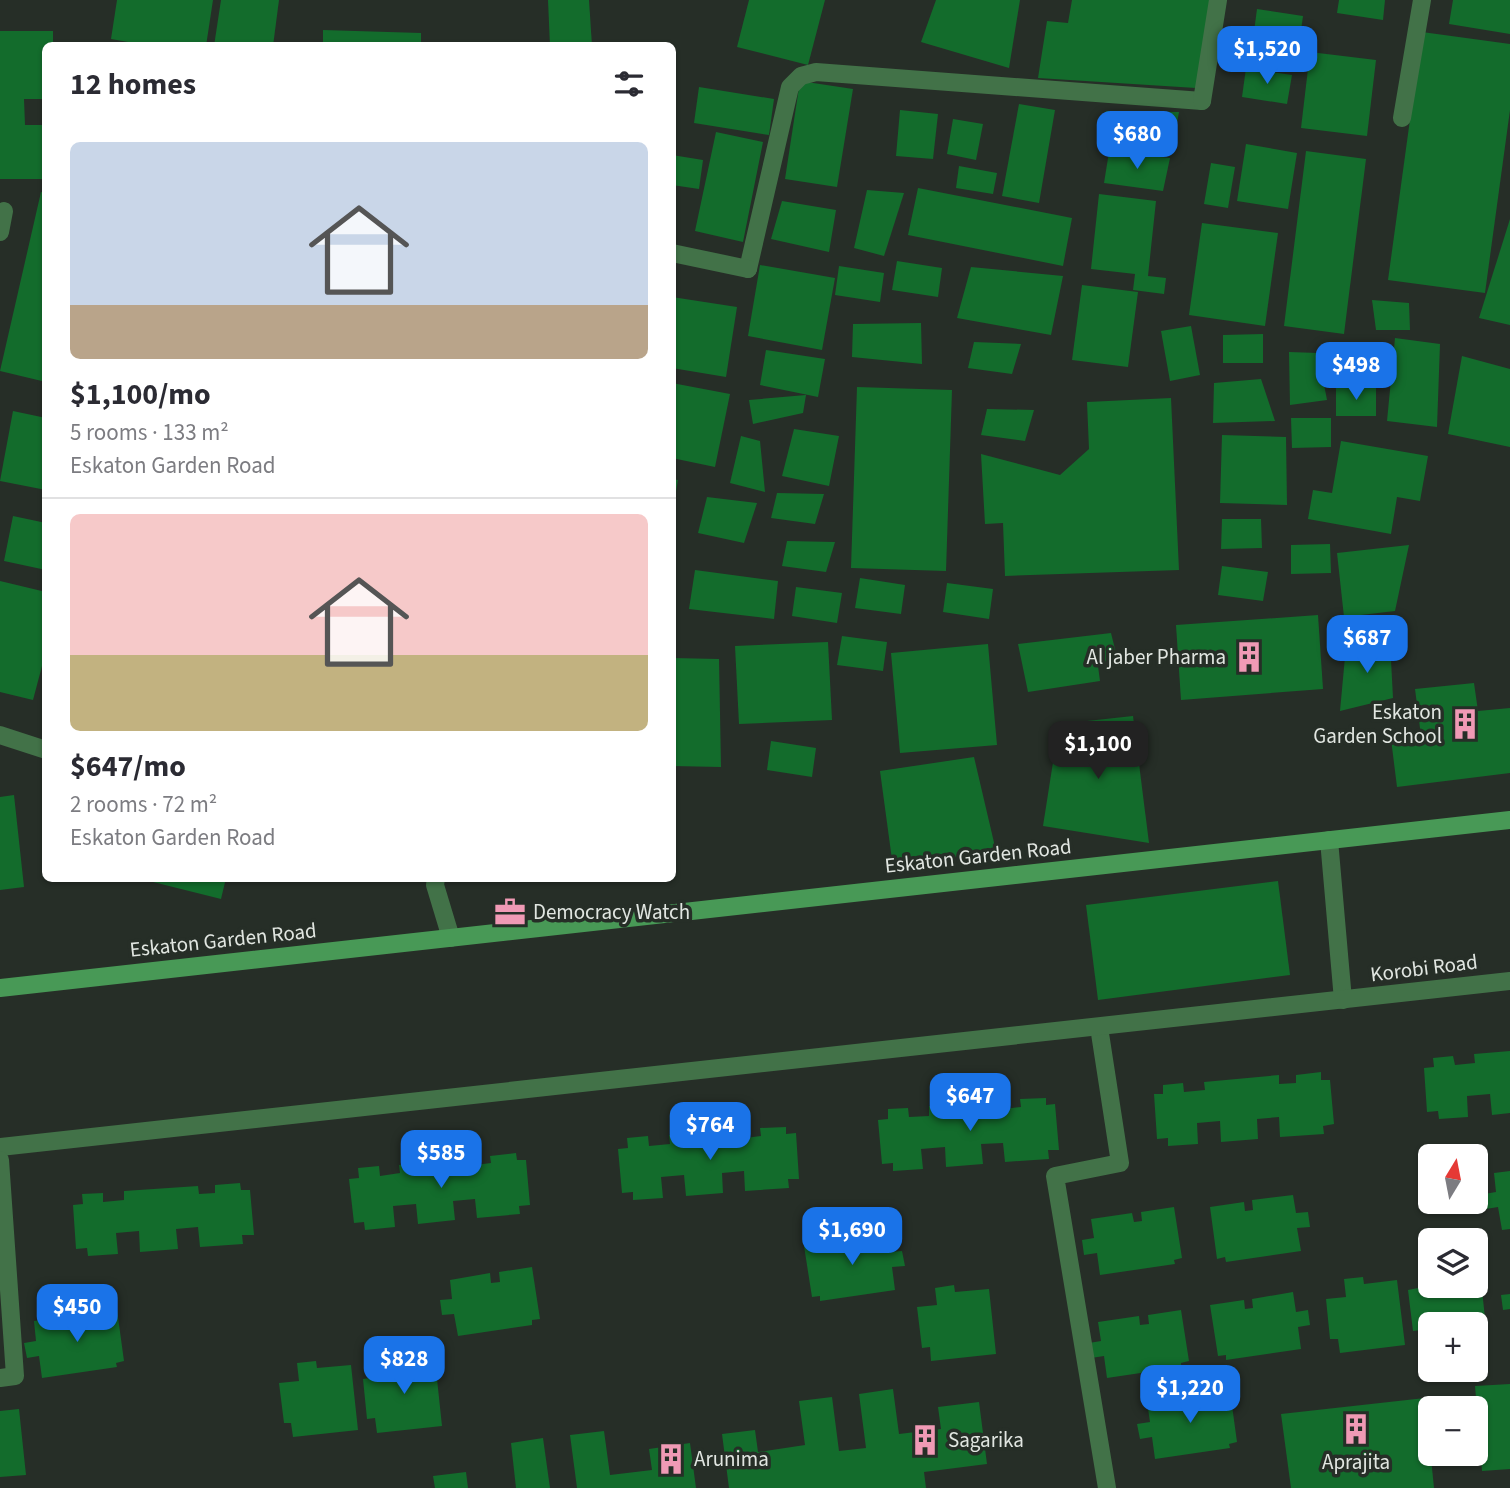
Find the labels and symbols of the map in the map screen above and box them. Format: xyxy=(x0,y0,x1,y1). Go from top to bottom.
pin: $1,520 xyxy=(1210,27,1324,86)
pin: $680 xyxy=(1096,111,1178,171)
pin: $498 xyxy=(1315,342,1397,402)
pin: $687 xyxy=(1326,616,1408,675)
building icon: Al jaber Pharma xyxy=(1232,640,1266,674)
place label: Al jaber Pharma xyxy=(1087,642,1226,672)
place label: Eskaton Garden School xyxy=(1313,697,1442,751)
building icon: Eskaton Garden School xyxy=(1448,707,1482,741)
pin: $1,100 xyxy=(1041,722,1155,781)
street label: Eskaton Garden Road xyxy=(883,831,1073,881)
office icon: Democracy Watch xyxy=(493,895,527,929)
place label: Democracy Watch xyxy=(533,897,690,927)
street label: Eskaton Garden Road xyxy=(128,915,318,965)
street label: Korobi Road xyxy=(1369,947,1479,989)
pin: $647 xyxy=(929,1074,1011,1133)
pin: $764 xyxy=(669,1102,751,1162)
pin: $585 xyxy=(400,1130,482,1190)
north arrow xyxy=(1418,1144,1488,1214)
pin: $1,690 xyxy=(795,1208,909,1267)
pin: $450 xyxy=(36,1284,118,1344)
pin: $828 xyxy=(363,1336,445,1396)
pin: $1,220 xyxy=(1133,1366,1247,1425)
building icon: Aprajita xyxy=(1339,1412,1373,1446)
building icon: Sagarika xyxy=(908,1423,942,1457)
place label: Sagarika xyxy=(948,1425,1024,1455)
building icon: Arunima xyxy=(654,1442,688,1476)
place label: Arunima xyxy=(694,1444,769,1474)
place label: Aprajita xyxy=(1322,1447,1390,1477)

